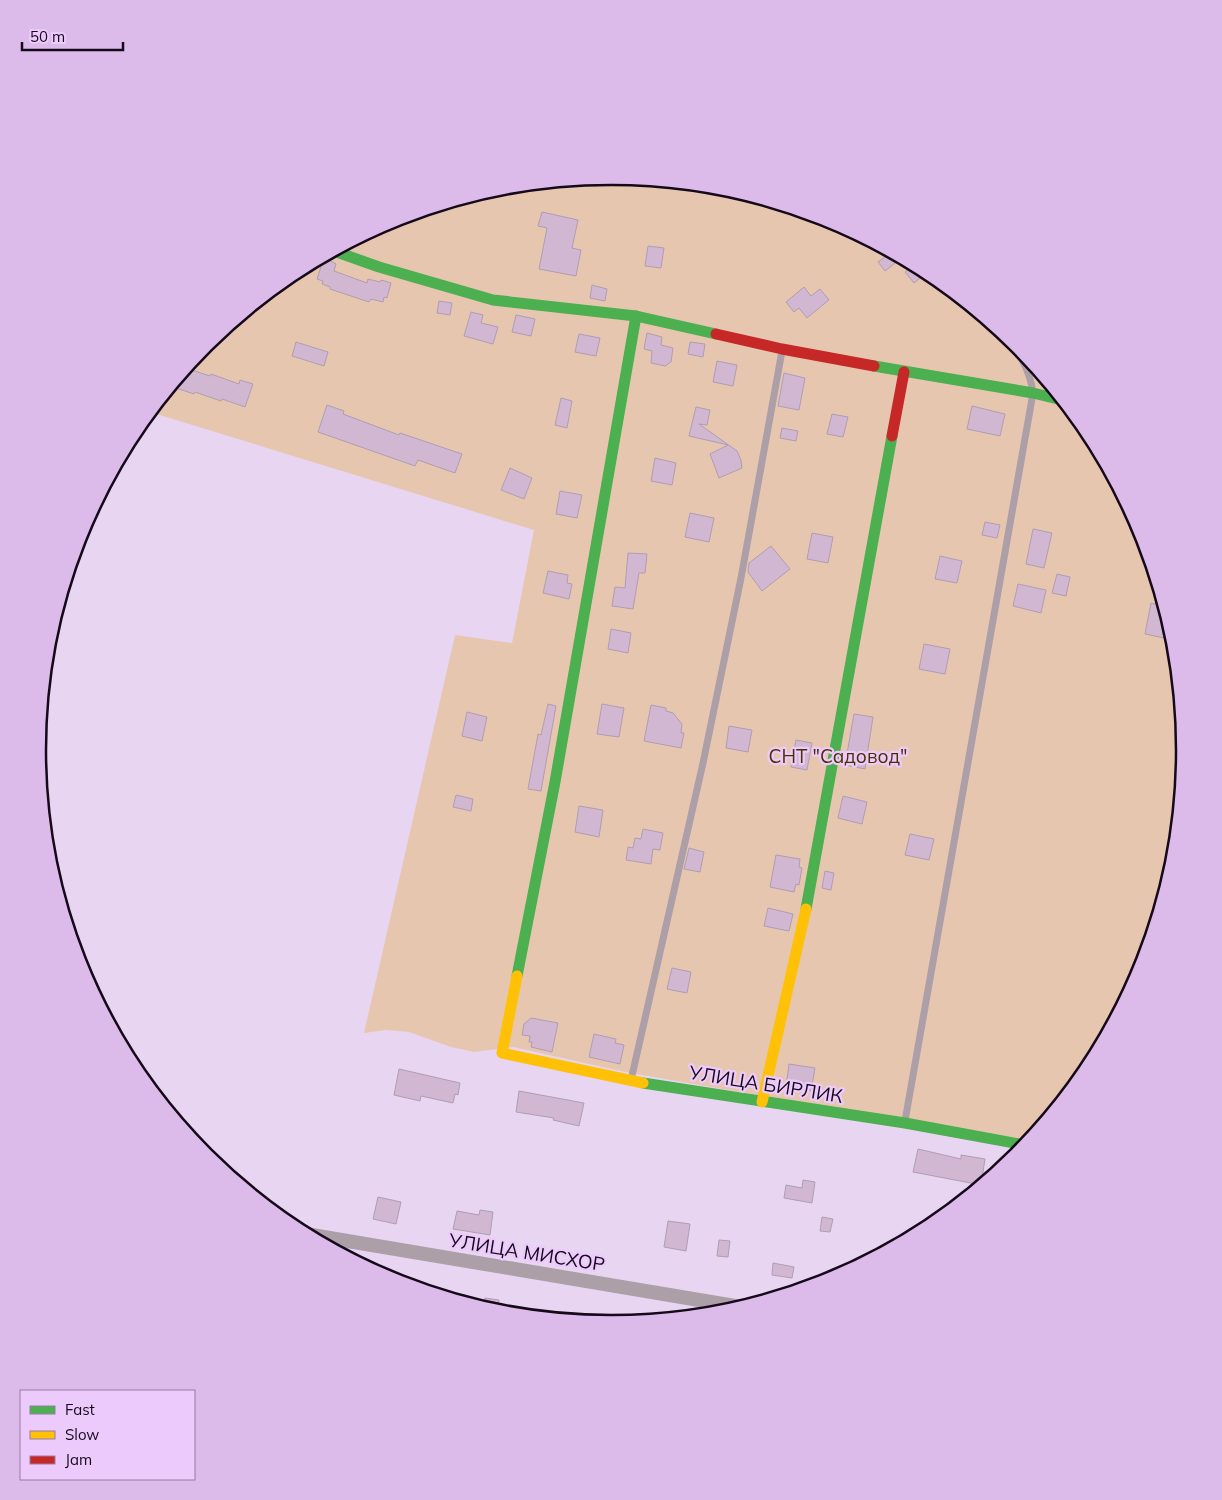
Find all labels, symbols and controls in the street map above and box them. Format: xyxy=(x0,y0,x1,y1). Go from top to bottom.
scale bar xyxy=(22,20,124,52)
text: 50 m xyxy=(30,27,65,46)
park label: СНТ "Садовод" xyxy=(768,744,908,768)
street label: УЛИЦА БИРЛИК xyxy=(686,1060,845,1108)
street label: УЛИЦА МИСХОР xyxy=(446,1228,607,1276)
legend xyxy=(20,1390,195,1480)
text: Fast xyxy=(65,1400,95,1419)
text: Slow xyxy=(65,1425,99,1444)
text: Jam xyxy=(65,1450,92,1469)

